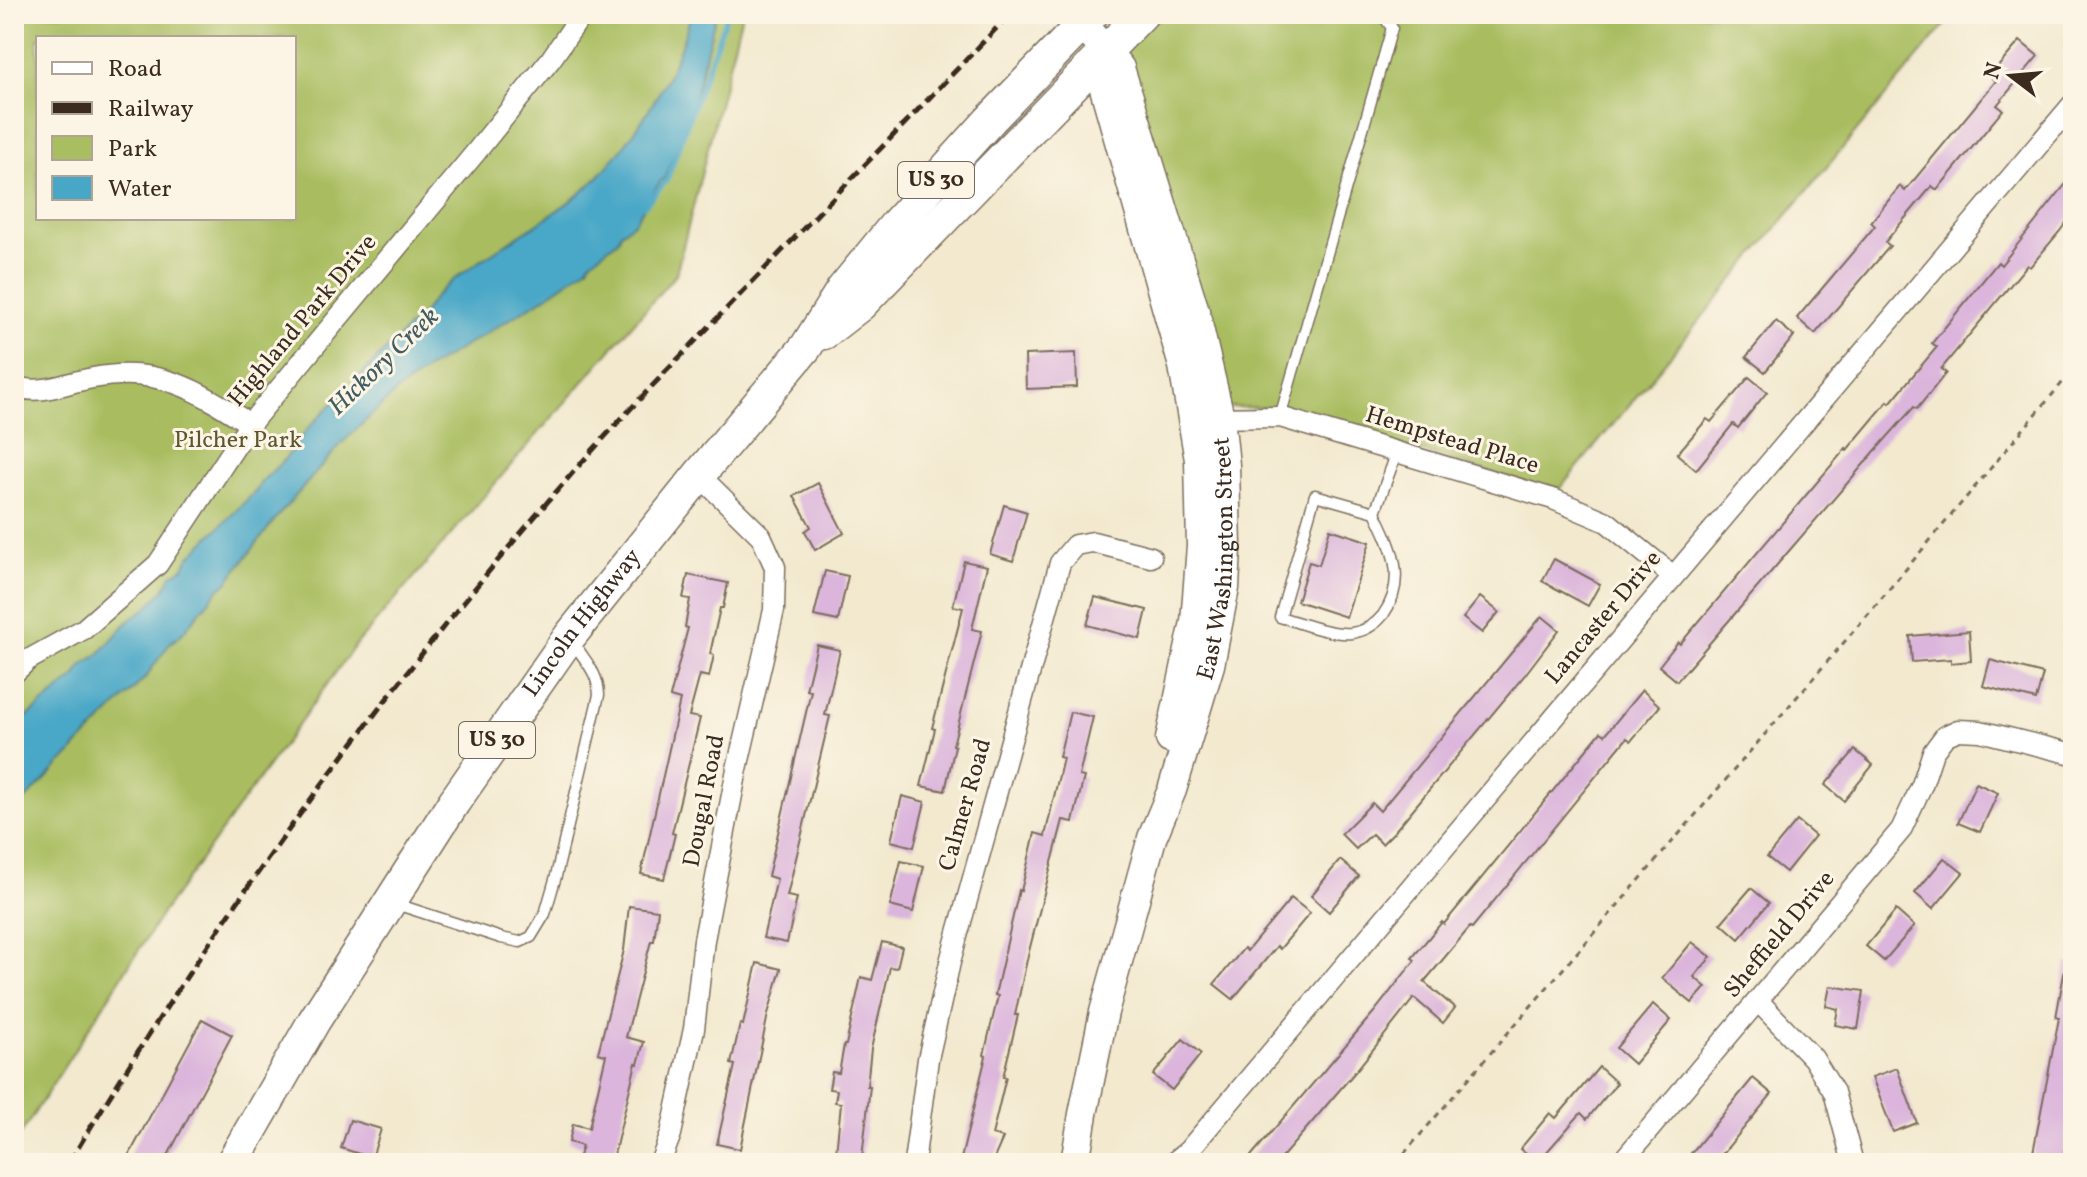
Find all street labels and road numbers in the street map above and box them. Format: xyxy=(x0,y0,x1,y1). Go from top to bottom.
road number: US 30 xyxy=(898,162,974,198)
street label: Highland Park Drive xyxy=(221,227,385,415)
street label: Hempstead Place xyxy=(1361,398,1543,484)
street label: East Washington Street xyxy=(1189,435,1244,685)
street label: Lincoln Highway xyxy=(515,542,650,704)
street label: Lancaster Drive xyxy=(1538,544,1670,692)
road number: US 30 xyxy=(459,722,535,758)
street label: Dougal Road xyxy=(676,732,734,870)
street label: Calmer Road xyxy=(931,735,1001,875)
street label: Sheffield Drive xyxy=(1716,864,1844,1006)

